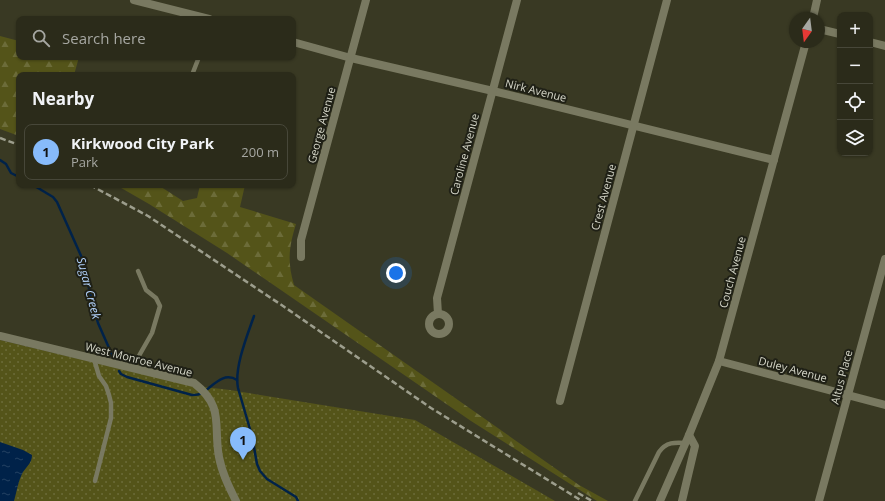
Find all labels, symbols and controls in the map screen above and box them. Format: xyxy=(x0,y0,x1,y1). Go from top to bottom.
north arrow xyxy=(789,12,825,48)
map controls xyxy=(837,12,873,156)
button: + xyxy=(837,12,873,48)
search box xyxy=(16,16,296,60)
icon: search xyxy=(30,27,52,49)
text: Search here xyxy=(62,28,146,48)
button: − xyxy=(837,48,873,84)
street label: Nirk Avenue xyxy=(504,75,568,105)
button: locate xyxy=(837,84,873,120)
street label: George Avenue xyxy=(304,85,338,165)
text: Nearby xyxy=(32,87,94,110)
street label: Caroline Avenue xyxy=(446,112,482,196)
button: layers xyxy=(837,120,873,156)
text: Kirkwood City Park xyxy=(71,133,214,153)
text: 1 xyxy=(42,143,50,161)
text: 200 m xyxy=(241,143,279,161)
text: Park xyxy=(71,153,98,171)
street label: Crest Avenue xyxy=(587,162,619,232)
street label: Couch Avenue xyxy=(715,235,749,309)
water label: Sugar Creek xyxy=(73,255,106,322)
your location xyxy=(386,263,406,283)
street label: West Monroe Avenue xyxy=(84,338,194,380)
street label: Altus Place xyxy=(827,348,855,406)
street label: Duley Avenue xyxy=(757,353,829,385)
pin: 1 xyxy=(230,427,256,460)

